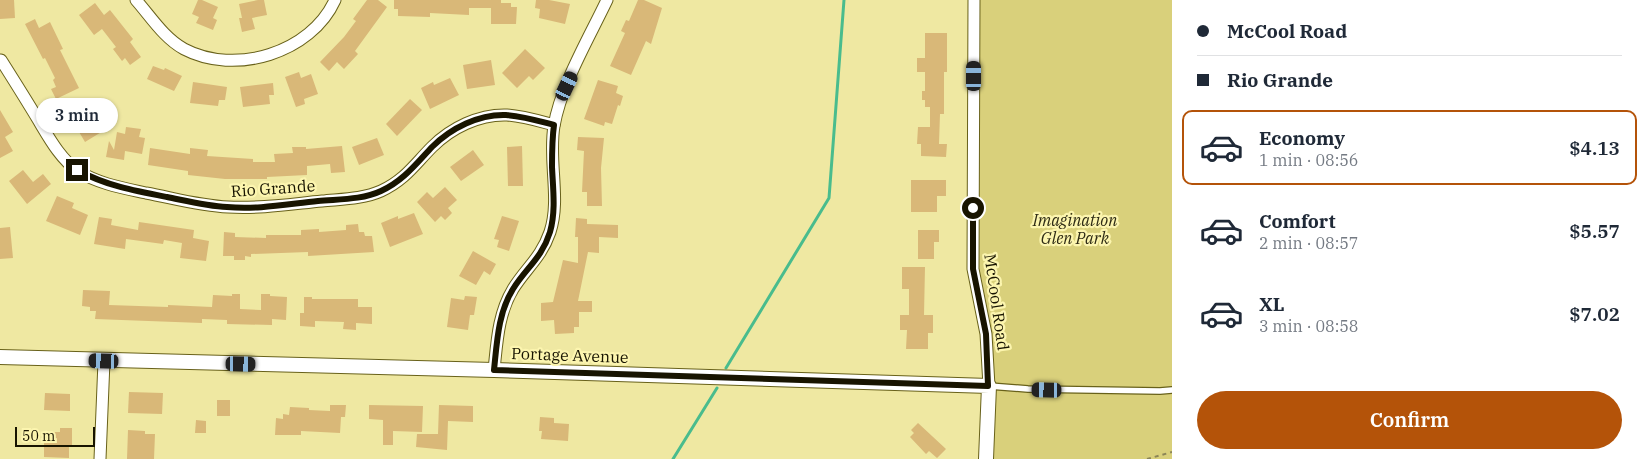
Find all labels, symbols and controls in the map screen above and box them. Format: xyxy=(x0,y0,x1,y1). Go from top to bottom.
text: McCool Road xyxy=(1227,19,1347,43)
car xyxy=(966,61,981,91)
text: Rio Grande xyxy=(1227,68,1333,92)
car xyxy=(553,69,580,103)
callout: 3 min xyxy=(36,98,118,132)
text: 3 min xyxy=(55,105,99,125)
icon: car xyxy=(1199,125,1244,170)
text: Economy xyxy=(1259,126,1345,150)
text: $4.13 xyxy=(1569,136,1620,160)
text: 1 min · 08:56 xyxy=(1259,150,1358,170)
route end xyxy=(66,159,88,181)
street label: Rio Grande xyxy=(230,175,316,201)
route start xyxy=(962,197,984,219)
icon: car xyxy=(1199,208,1244,253)
text: Comfort xyxy=(1259,209,1336,233)
park label: Imagination Glen Park xyxy=(1032,210,1117,248)
text: $5.57 xyxy=(1569,219,1620,243)
text: 2 min · 08:57 xyxy=(1259,233,1358,253)
street label: McCool Road xyxy=(980,252,1014,352)
icon: car xyxy=(1199,291,1244,336)
text: XL xyxy=(1259,292,1285,316)
text: $7.02 xyxy=(1569,302,1620,326)
text: 3 min · 08:58 xyxy=(1259,316,1358,336)
street label: Portage Avenue xyxy=(511,343,629,367)
car xyxy=(88,353,119,369)
car xyxy=(225,356,256,372)
car xyxy=(1031,382,1062,398)
button: Confirm xyxy=(1197,391,1622,449)
scale bar xyxy=(15,424,95,447)
text: 50 m xyxy=(22,427,55,445)

